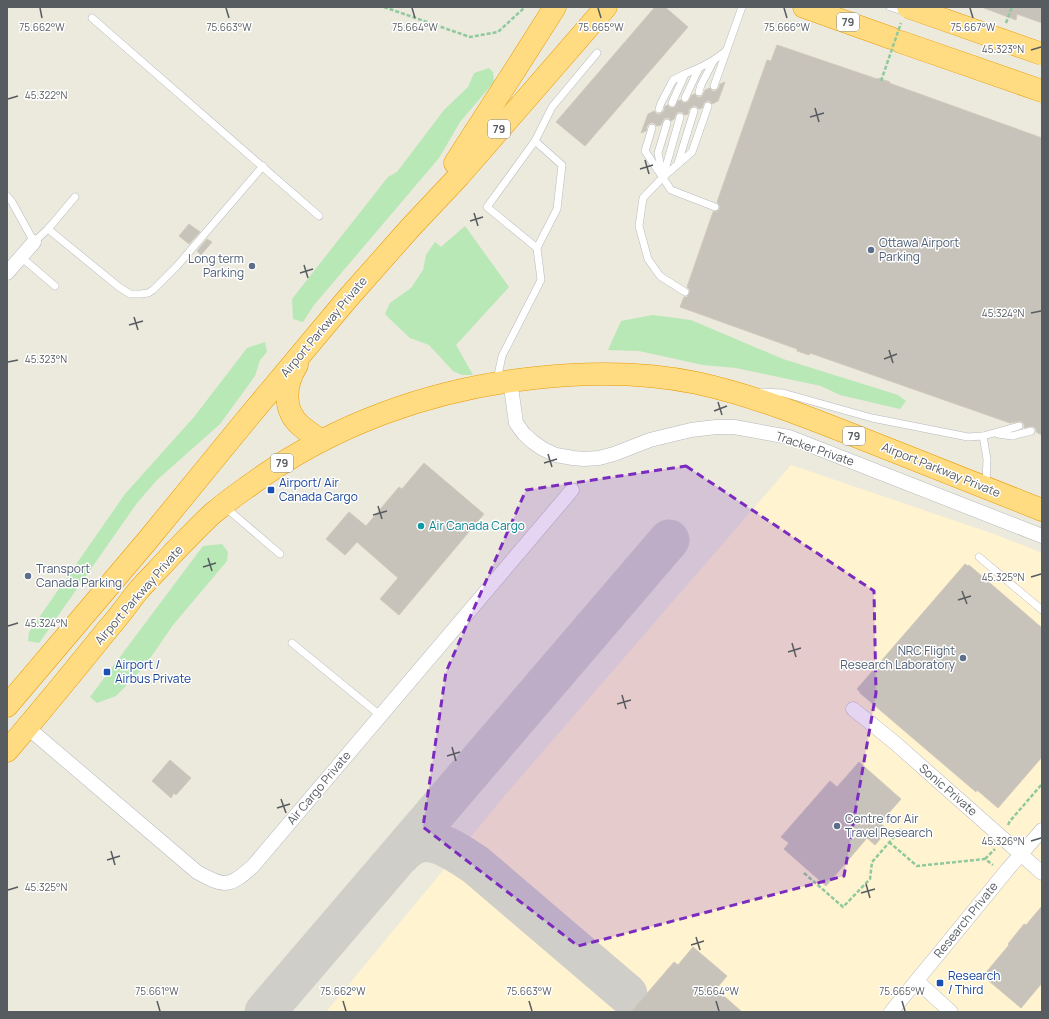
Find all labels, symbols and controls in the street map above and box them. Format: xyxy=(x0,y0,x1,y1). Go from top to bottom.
road number: 79 xyxy=(837,13,859,31)
text: 75.662°W xyxy=(19,20,65,34)
text: 75.663°W xyxy=(206,20,252,34)
text: 75.664°W xyxy=(392,20,438,34)
text: 75.665°W xyxy=(578,20,624,34)
text: 75.666°W xyxy=(764,20,811,34)
text: 75.667°W xyxy=(951,20,996,34)
text: 45.323°N xyxy=(982,42,1024,56)
text: 45.322°N xyxy=(25,88,67,102)
road number: 79 xyxy=(488,120,510,138)
place label: Ottawa Airport Parking xyxy=(879,234,959,265)
marker: Ottawa Airport Parking xyxy=(866,245,876,255)
place label: Long term Parking xyxy=(188,250,244,281)
marker: Long term Parking xyxy=(247,261,257,271)
street label: Airport Parkway Private xyxy=(276,273,371,381)
text: 45.324°N xyxy=(982,306,1024,320)
text: 45.323°N xyxy=(25,352,67,366)
street label: Tracker Private xyxy=(774,427,857,470)
road number: 79 xyxy=(843,427,865,445)
street label: Airport Parkway Private xyxy=(879,438,1003,501)
road number: 79 xyxy=(271,454,293,472)
place label: Airport/ Air Canada Cargo xyxy=(279,474,358,505)
marker: Airport/ Air Canada Cargo xyxy=(266,485,276,495)
place label: Air Canada Cargo xyxy=(429,517,525,534)
marker: Air Canada Cargo xyxy=(416,521,426,531)
street label: Airport Parkway Private xyxy=(91,541,187,648)
place label: Transport Canada Parking xyxy=(36,560,122,591)
text: 45.325°N xyxy=(982,570,1024,584)
marker: Transport Canada Parking xyxy=(23,571,33,581)
text: 45.324°N xyxy=(25,616,67,630)
place label: NRC Flight Research Laboratory xyxy=(840,642,956,673)
marker: NRC Flight Research Laboratory xyxy=(958,653,968,663)
place label: Airport / Airbus Private xyxy=(115,656,191,687)
marker: Airport / Airbus Private xyxy=(102,667,112,677)
street label: Air Cargo Private xyxy=(283,747,355,828)
street label: Sonic Private xyxy=(916,760,981,820)
place label: Centre for Air Travel Research xyxy=(845,810,933,841)
marker: Centre for Air Travel Research xyxy=(832,821,842,831)
text: 45.326°N xyxy=(982,834,1025,848)
street label: Research Private xyxy=(930,878,1002,961)
text: 45.325°N xyxy=(25,880,67,894)
place label: Research / Third xyxy=(948,967,1000,998)
marker: Research / Third xyxy=(935,978,945,988)
text: 75.661°W xyxy=(135,984,179,998)
text: 75.662°W xyxy=(320,984,366,998)
text: 75.663°W xyxy=(506,984,552,998)
text: 75.664°W xyxy=(693,984,739,998)
text: 75.665°W xyxy=(879,984,925,998)

